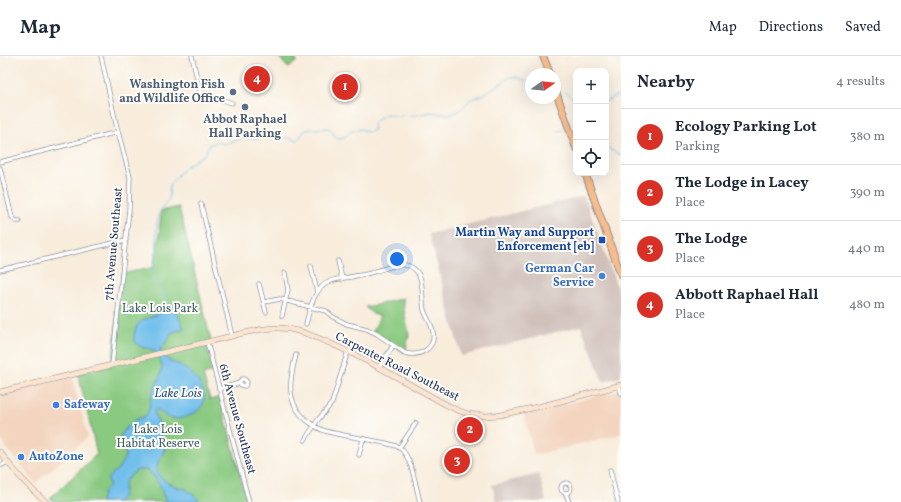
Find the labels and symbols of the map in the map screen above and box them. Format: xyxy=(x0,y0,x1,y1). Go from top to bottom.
pin: 4 xyxy=(244,64,270,94)
north arrow xyxy=(525,68,561,104)
pin: 1 xyxy=(332,72,358,102)
place label: Washington Fish and Wildlife Office xyxy=(119,77,225,107)
marker: Washington Fish and Wildlife Office xyxy=(228,87,238,97)
marker: Abbot Raphael Hall Parking xyxy=(240,102,250,112)
place label: Abbot Raphael Hall Parking xyxy=(203,112,287,142)
street label: 7th Avenue Southeast xyxy=(101,187,127,301)
place label: Martin Way and Support Enforcement [eb] xyxy=(455,225,594,255)
marker: Martin Way and Support Enforcement [eb] xyxy=(597,235,607,245)
your location xyxy=(387,249,407,269)
place label: German Car Service xyxy=(525,261,594,291)
marker: German Car Service xyxy=(597,271,607,281)
park label: Lake Lois Park xyxy=(122,301,198,317)
street label: Carpenter Road Southeast xyxy=(332,329,462,405)
street label: 6th Avenue Southeast xyxy=(215,362,259,476)
water label: Lake Lois xyxy=(154,385,202,403)
place label: Safeway xyxy=(64,397,110,413)
marker: Safeway xyxy=(51,400,61,410)
pin: 2 xyxy=(457,415,483,445)
park label: Lake Lois Habitat Reserve xyxy=(116,422,200,452)
pin: 3 xyxy=(444,446,470,476)
place label: AutoZone xyxy=(29,449,84,465)
marker: AutoZone xyxy=(16,452,26,462)

